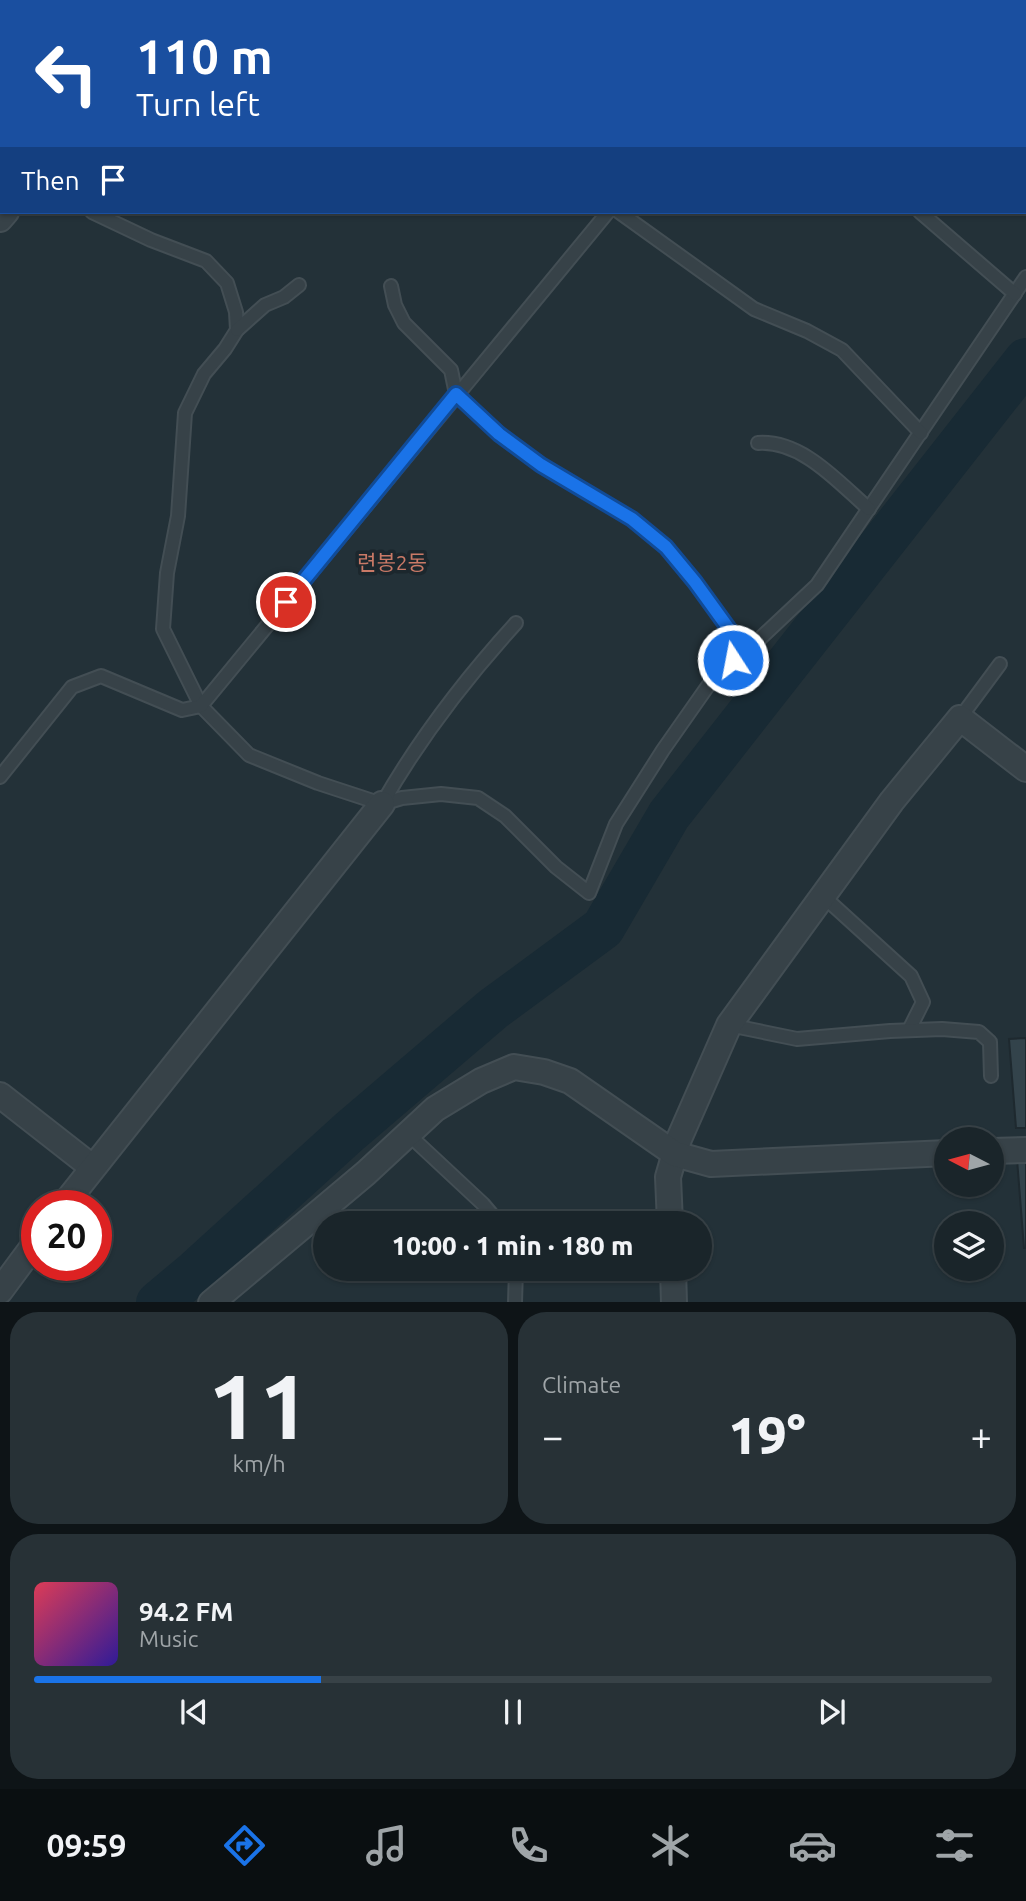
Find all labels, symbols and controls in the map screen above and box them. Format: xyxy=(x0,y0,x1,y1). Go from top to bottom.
icon: left xyxy=(21,28,112,119)
text: 110 m xyxy=(136,28,273,83)
text: Turn left xyxy=(136,86,260,122)
icon: arrive xyxy=(94,161,132,199)
text: Then xyxy=(21,166,80,195)
district label: 련봉2동 xyxy=(357,550,427,574)
pin xyxy=(256,572,316,632)
icon: arrive xyxy=(267,583,305,621)
position arrow xyxy=(696,623,770,697)
north arrow xyxy=(934,1127,1004,1197)
map controls xyxy=(934,1127,1004,1281)
speed limit sign: 20 xyxy=(21,1190,112,1281)
button: layers xyxy=(934,1211,1004,1281)
text: 10:00 · 1 min · 180 m xyxy=(392,1231,633,1260)
text: 11 xyxy=(208,1354,310,1456)
text: Climate xyxy=(542,1372,621,1397)
text: 19° xyxy=(728,1406,806,1464)
text: − xyxy=(542,1415,563,1457)
text: + xyxy=(971,1415,992,1457)
text: km/h xyxy=(232,1451,286,1476)
text: 94.2 FM xyxy=(139,1597,233,1626)
text: Music xyxy=(139,1626,198,1651)
icon: previous xyxy=(175,1693,213,1731)
icon: pause xyxy=(494,1693,532,1731)
icon: next xyxy=(813,1693,851,1731)
icon: directions xyxy=(220,1821,269,1870)
icon: music xyxy=(362,1821,411,1870)
icon: phone xyxy=(504,1821,553,1870)
icon: climate xyxy=(646,1821,695,1870)
icon: car xyxy=(788,1821,837,1870)
icon: filters xyxy=(930,1821,979,1870)
text: 09:59 xyxy=(47,1827,127,1863)

